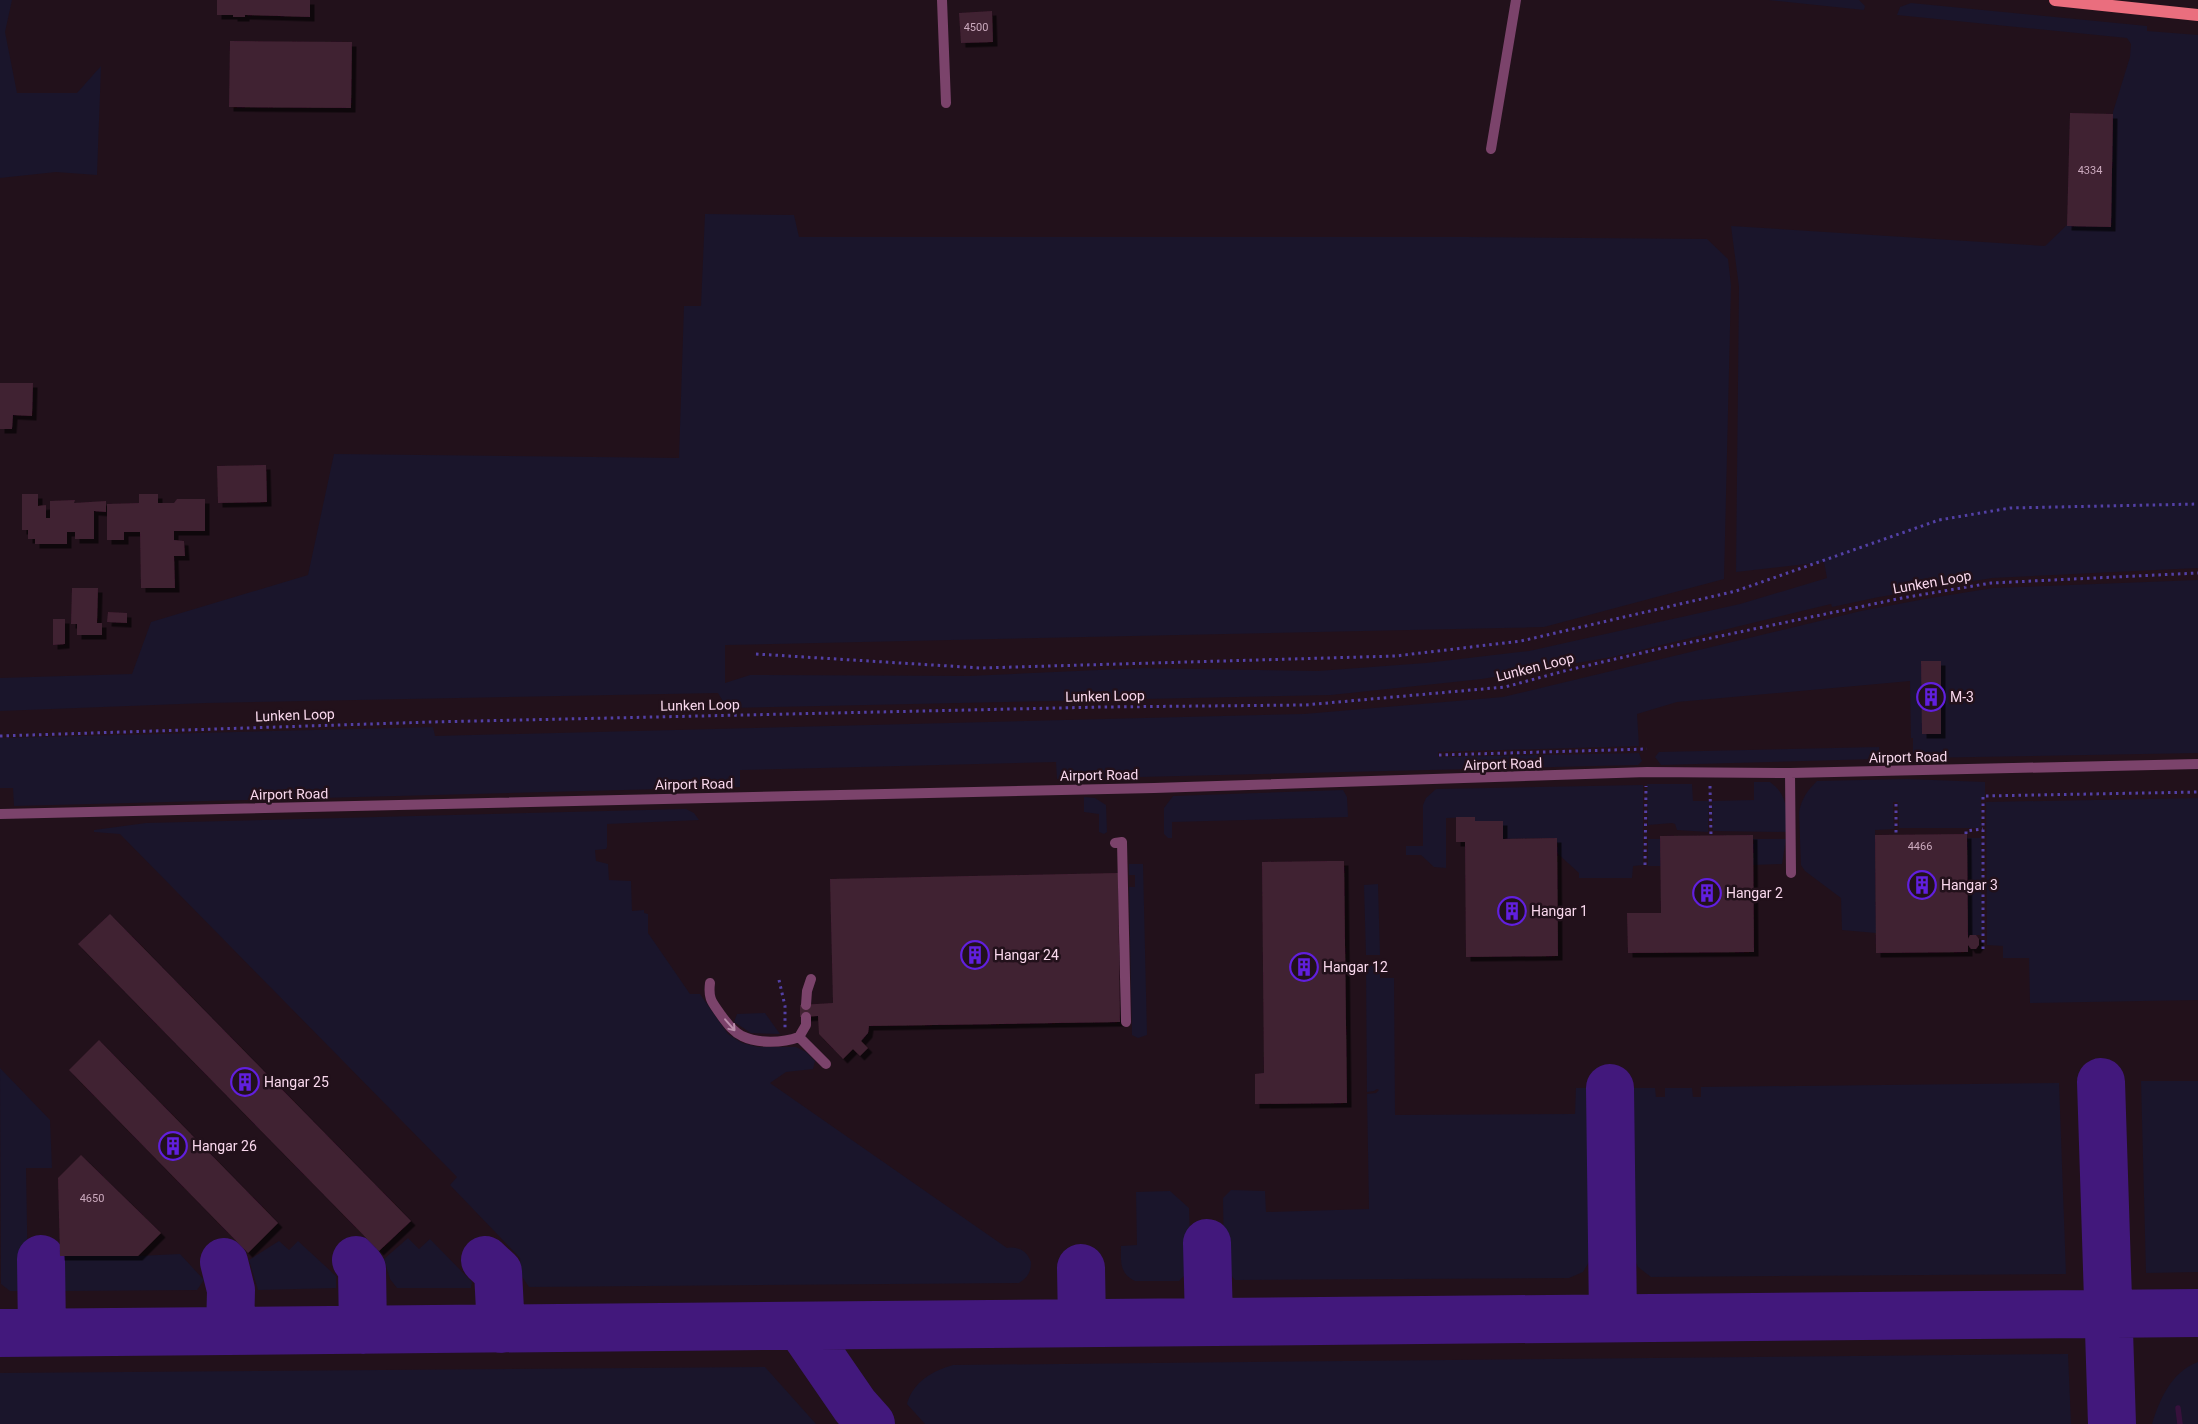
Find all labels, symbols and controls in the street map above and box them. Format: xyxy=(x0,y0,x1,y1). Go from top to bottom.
house number: 4500 xyxy=(964,21,988,34)
house number: 4334 xyxy=(2078,164,2102,177)
street label: Lunken Loop xyxy=(1891,567,1973,597)
street label: Lunken Loop xyxy=(1494,650,1576,684)
building icon: M-3 xyxy=(1916,682,1946,712)
street label: Lunken Loop xyxy=(1065,687,1145,705)
place label: M-3 xyxy=(1950,689,1974,705)
street label: Lunken Loop xyxy=(660,696,740,714)
street label: Lunken Loop xyxy=(255,706,335,724)
street label: Airport Road xyxy=(1869,748,1947,766)
street label: Airport Road xyxy=(1464,755,1542,773)
street label: Airport Road xyxy=(1060,766,1138,784)
street label: Airport Road xyxy=(655,775,733,793)
street label: Airport Road xyxy=(250,785,328,803)
house number: 4466 xyxy=(1908,840,1932,853)
building icon: Hangar 3 xyxy=(1907,870,1937,900)
place label: Hangar 3 xyxy=(1941,877,1998,893)
building icon: Hangar 2 xyxy=(1692,878,1722,908)
place label: Hangar 2 xyxy=(1726,885,1783,901)
building icon: Hangar 1 xyxy=(1497,896,1527,926)
place label: Hangar 1 xyxy=(1531,903,1588,919)
building icon: Hangar 24 xyxy=(960,940,990,970)
place label: Hangar 24 xyxy=(994,947,1059,963)
building icon: Hangar 12 xyxy=(1289,952,1319,982)
place label: Hangar 12 xyxy=(1323,959,1388,975)
one-way arrow xyxy=(724,1019,735,1032)
building icon: Hangar 25 xyxy=(230,1067,260,1097)
place label: Hangar 25 xyxy=(264,1074,329,1090)
building icon: Hangar 26 xyxy=(158,1131,188,1161)
place label: Hangar 26 xyxy=(192,1138,257,1154)
house number: 4650 xyxy=(80,1192,104,1205)

